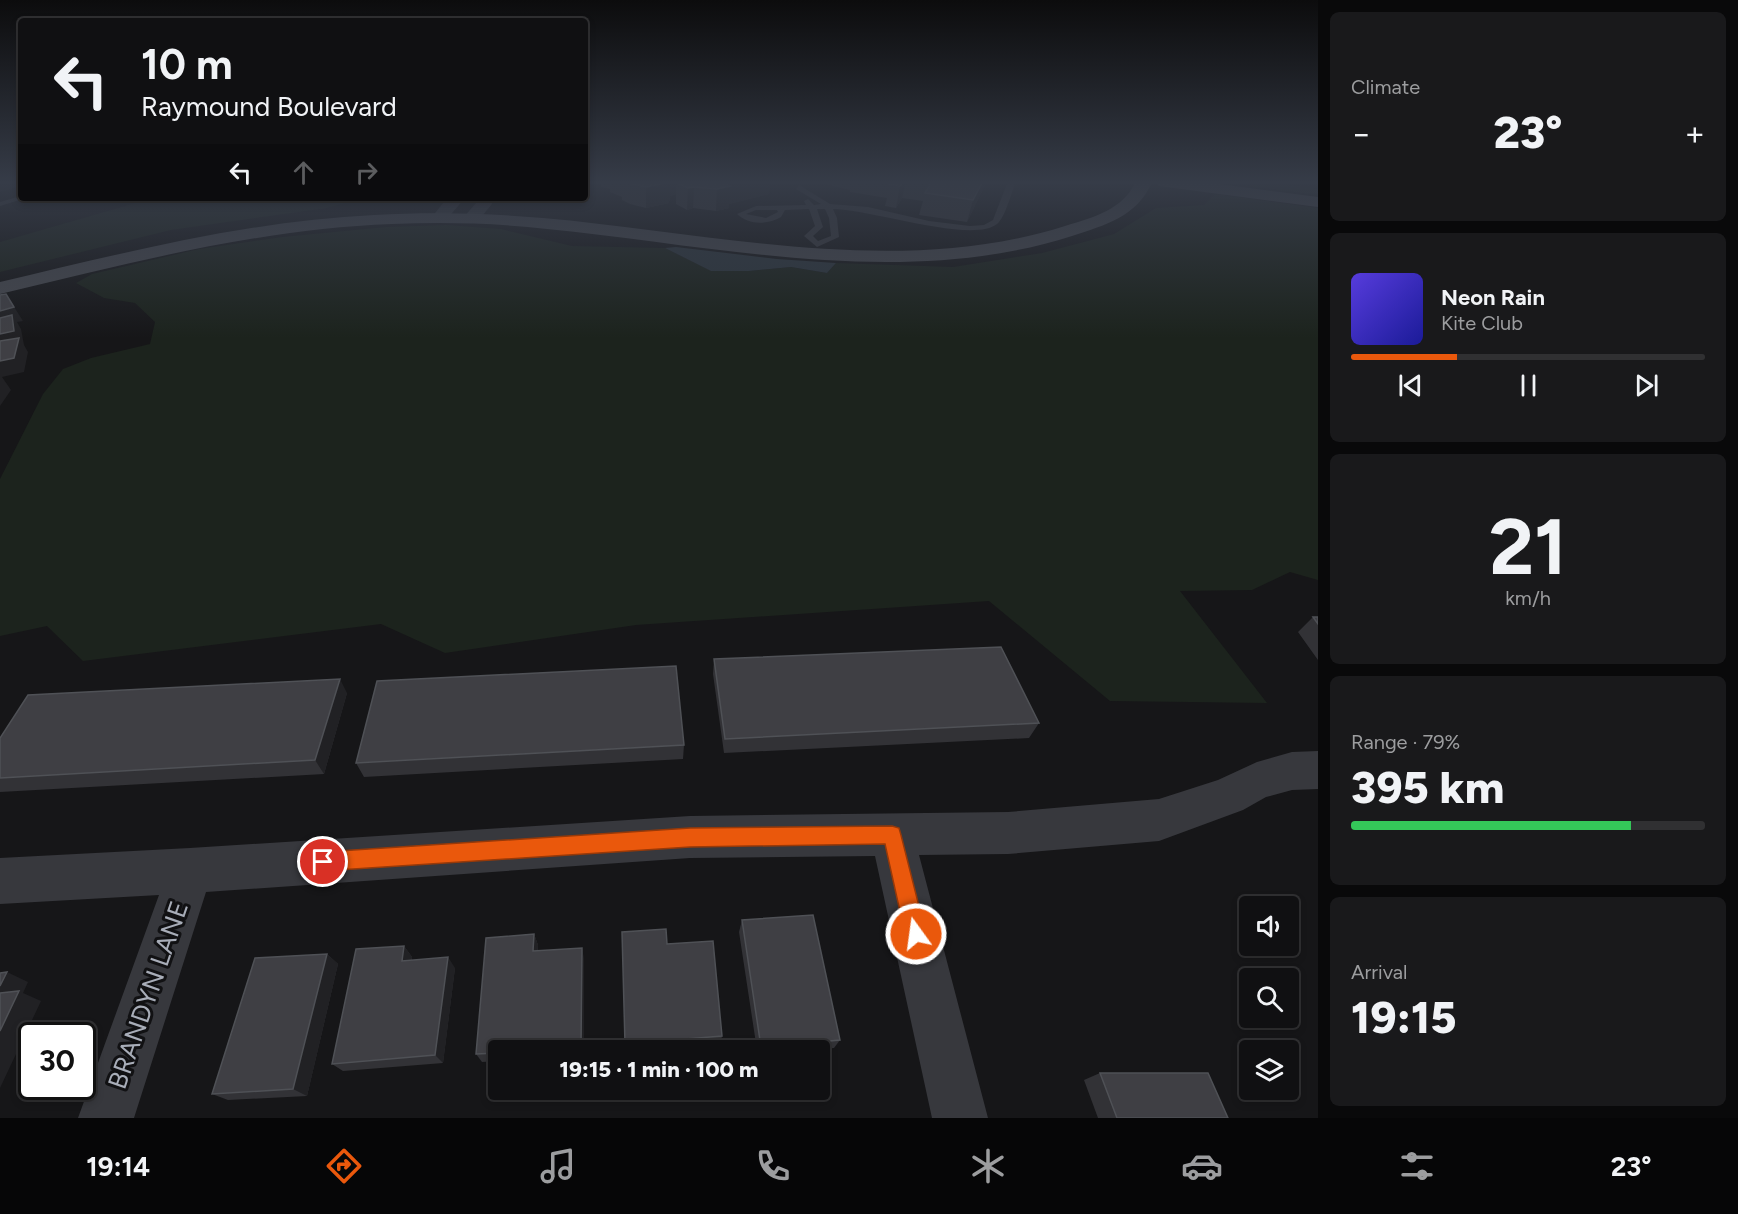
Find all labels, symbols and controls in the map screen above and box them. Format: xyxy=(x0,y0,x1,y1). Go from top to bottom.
text: 10 m xyxy=(141,39,233,90)
icon: left xyxy=(42,42,120,120)
text: Climate xyxy=(1351,75,1420,99)
text: Raymound Boulevard xyxy=(141,90,397,123)
text: 23° xyxy=(1494,105,1562,159)
text: − xyxy=(1351,114,1372,153)
text: + xyxy=(1684,114,1705,153)
icon: left xyxy=(224,156,257,189)
icon: ahead xyxy=(287,156,320,189)
icon: right xyxy=(350,156,383,189)
text: Neon Rain xyxy=(1441,284,1545,311)
text: Kite Club xyxy=(1441,311,1523,335)
icon: previous xyxy=(1394,369,1427,402)
icon: pause xyxy=(1512,369,1545,402)
icon: next xyxy=(1630,369,1663,402)
text: 21 xyxy=(1489,500,1567,594)
text: km/h xyxy=(1505,586,1551,610)
text: Range · 79% xyxy=(1351,730,1460,754)
text: 395 km xyxy=(1351,760,1504,814)
pin xyxy=(297,836,348,887)
icon: arrive xyxy=(306,845,339,878)
map controls xyxy=(1239,896,1299,1100)
button: sound xyxy=(1239,896,1299,956)
street label: BRANDYN LANE xyxy=(101,897,195,1093)
position arrow xyxy=(884,902,948,966)
text: Arrival xyxy=(1351,960,1407,984)
button: search xyxy=(1239,968,1299,1028)
text: 19:15 xyxy=(1351,990,1457,1044)
speed limit sign: 30 xyxy=(18,1022,96,1100)
button: layers xyxy=(1239,1040,1299,1100)
text: 19:15 · 1 min · 100 m xyxy=(560,1056,758,1083)
icon: directions xyxy=(323,1145,365,1187)
icon: music xyxy=(537,1145,579,1187)
icon: phone xyxy=(752,1145,794,1187)
icon: climate xyxy=(967,1145,1009,1187)
icon: car xyxy=(1181,1145,1223,1187)
icon: filters xyxy=(1396,1145,1438,1187)
text: 19:14 xyxy=(86,1150,150,1183)
text: 23° xyxy=(1611,1150,1652,1183)

